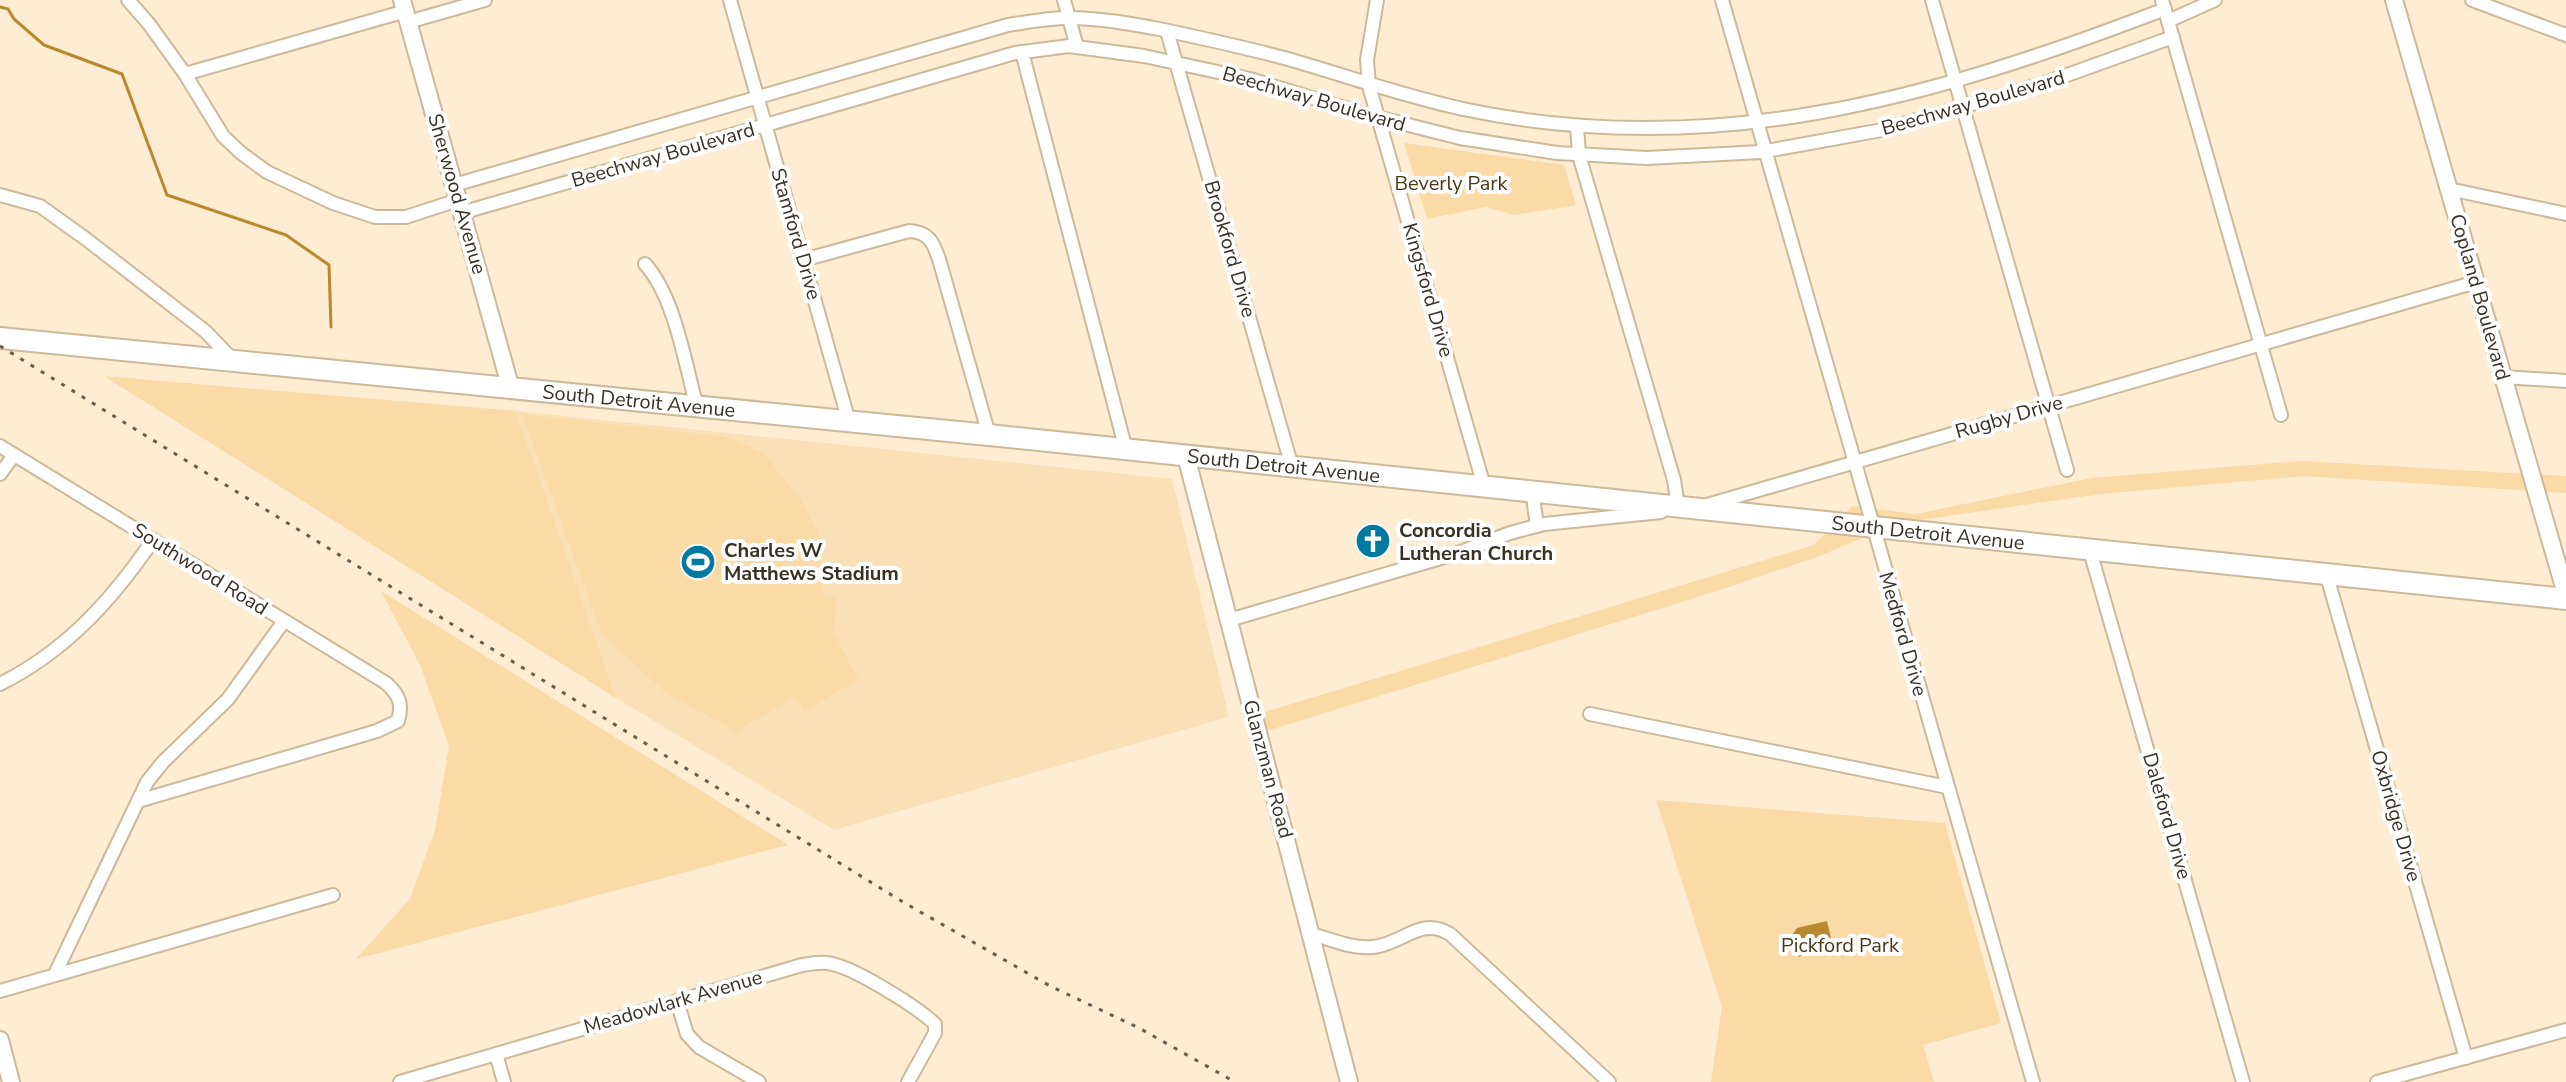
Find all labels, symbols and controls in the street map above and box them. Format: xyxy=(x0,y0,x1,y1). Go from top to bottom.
street label: Beechway Boulevard xyxy=(1219,60,1409,138)
street label: Beechway Boulevard xyxy=(1878,64,2068,142)
street label: Sherwood Avenue xyxy=(421,111,493,277)
street label: Beechway Boulevard xyxy=(568,116,758,194)
street label: Stamford Drive xyxy=(764,165,828,303)
park label: Beverly Park xyxy=(1394,170,1509,197)
street label: Brookford Drive xyxy=(1198,177,1262,321)
street label: Copland Boulevard xyxy=(2443,211,2517,383)
street label: Kingsford Drive xyxy=(1396,220,1460,360)
street label: South Detroit Avenue xyxy=(541,378,737,424)
street label: Rugby Drive xyxy=(1952,389,2066,445)
street label: South Detroit Avenue xyxy=(1186,442,1381,489)
street label: South Detroit Avenue xyxy=(1830,509,2026,556)
street label: Southwood Road xyxy=(127,516,273,622)
place label: Concordia Lutheran Church xyxy=(1399,517,1553,567)
church icon: Concordia Lutheran Church xyxy=(1354,522,1392,560)
place label: Charles W Matthews Stadium xyxy=(724,537,899,587)
sports icon: Charles W Matthews Stadium xyxy=(679,543,717,581)
street label: Medford Drive xyxy=(1872,569,1934,699)
street label: Glanzman Road xyxy=(1237,697,1299,841)
street label: Oxbridge Drive xyxy=(2364,747,2428,885)
street label: Daleford Drive xyxy=(2136,749,2198,883)
park label: Pickford Park xyxy=(1781,932,1900,959)
street label: Meadowlark Avenue xyxy=(581,964,765,1040)

